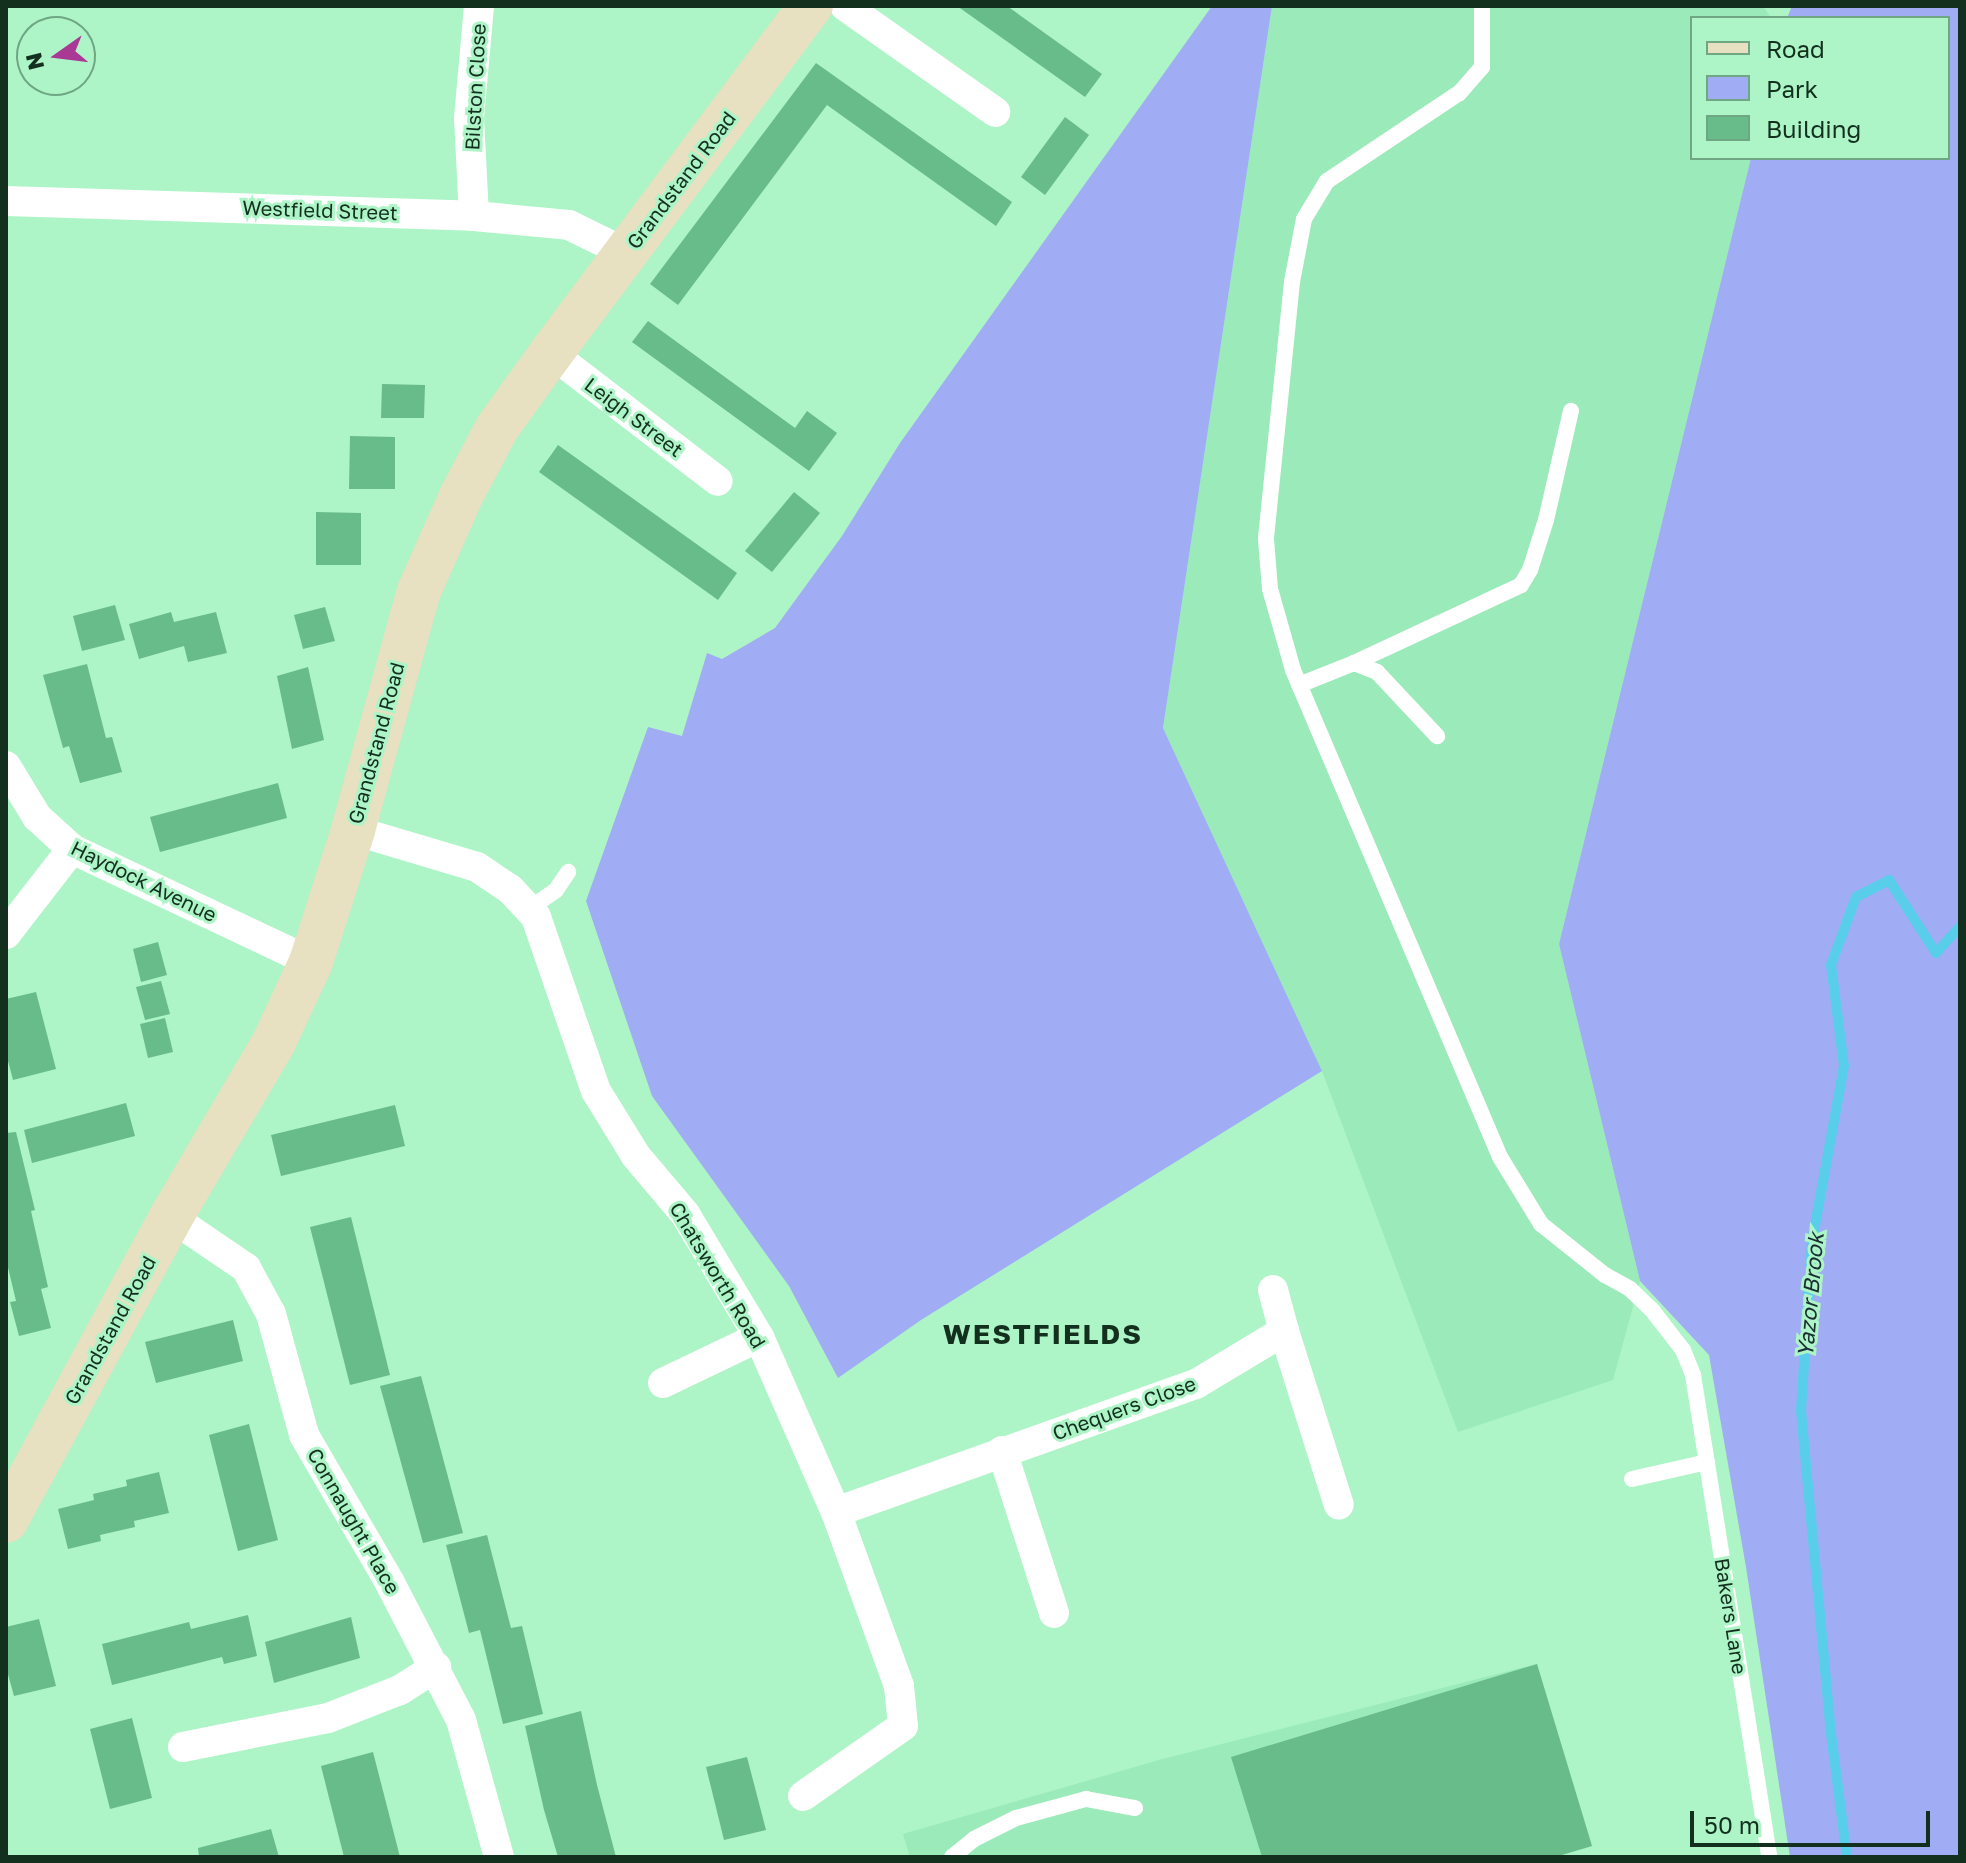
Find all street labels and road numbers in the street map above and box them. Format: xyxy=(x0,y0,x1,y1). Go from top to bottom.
street label: Bilston Close xyxy=(460,23,490,151)
street label: Grandstand Road xyxy=(621,106,741,254)
street label: Westfield Street xyxy=(242,195,398,225)
street label: Leigh Street xyxy=(580,372,688,462)
street label: Grandstand Road xyxy=(343,660,409,826)
street label: Haydock Avenue xyxy=(67,835,221,927)
street label: Chatsworth Road xyxy=(665,1198,771,1352)
street label: Grandstand Road xyxy=(59,1252,161,1408)
street label: Chequers Close xyxy=(1049,1371,1199,1445)
street label: Connaught Place xyxy=(303,1444,405,1598)
street label: Bakers Lane xyxy=(1710,1556,1752,1676)

